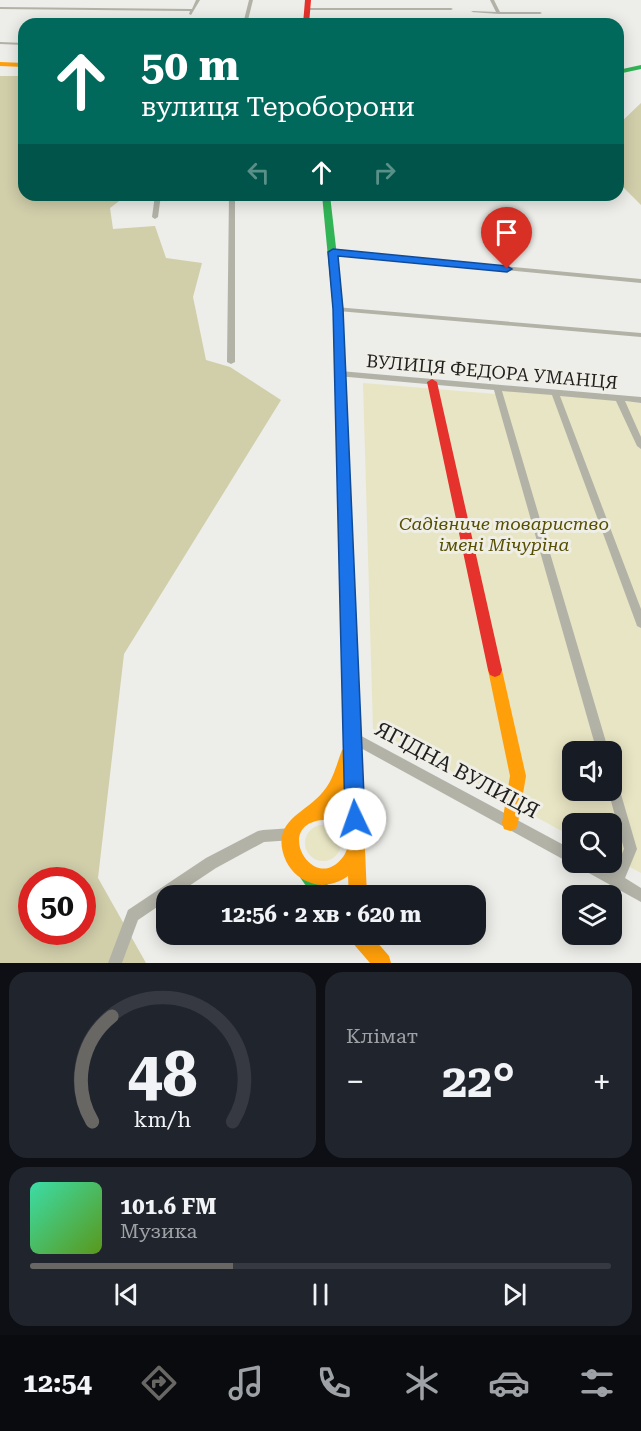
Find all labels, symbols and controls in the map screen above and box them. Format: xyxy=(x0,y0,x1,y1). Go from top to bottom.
text: 50 m xyxy=(141,41,239,90)
icon: ahead xyxy=(42,42,120,120)
text: вулиця Тероборони xyxy=(141,91,415,123)
icon: left xyxy=(242,156,275,189)
icon: ahead xyxy=(305,156,338,189)
icon: right xyxy=(368,156,401,189)
pin xyxy=(481,207,532,269)
icon: arrive xyxy=(490,216,523,249)
street label: ВУЛИЦЯ ФЕДОРА УМАНЦЯ xyxy=(365,350,619,393)
park label: Садівниче товариство імені Мічуріна xyxy=(399,513,609,555)
street label: ЯГІДНА ВУЛИЦЯ xyxy=(371,717,543,823)
map controls xyxy=(562,741,622,945)
button: sound xyxy=(562,741,622,801)
position arrow xyxy=(323,787,387,851)
button: search xyxy=(562,813,622,873)
speed limit sign: 50 xyxy=(18,867,96,945)
button: layers xyxy=(562,885,622,945)
text: 12:56 · 2 хв · 620 m xyxy=(221,902,421,927)
text: Клімат xyxy=(346,1024,418,1048)
text: 48 xyxy=(128,1038,197,1111)
text: 22° xyxy=(442,1055,515,1108)
text: − xyxy=(346,1062,364,1101)
text: + xyxy=(593,1062,611,1101)
text: km/h xyxy=(134,1107,191,1132)
text: 101.6 FM xyxy=(120,1194,217,1219)
text: Музика xyxy=(120,1219,197,1243)
icon: previous xyxy=(110,1278,143,1311)
icon: pause xyxy=(304,1278,337,1311)
icon: next xyxy=(498,1278,531,1311)
icon: directions xyxy=(138,1362,180,1404)
icon: music xyxy=(225,1362,267,1404)
icon: phone xyxy=(313,1362,355,1404)
icon: climate xyxy=(401,1362,443,1404)
icon: car xyxy=(488,1362,530,1404)
icon: filters xyxy=(576,1362,618,1404)
text: 12:54 xyxy=(23,1367,92,1399)

